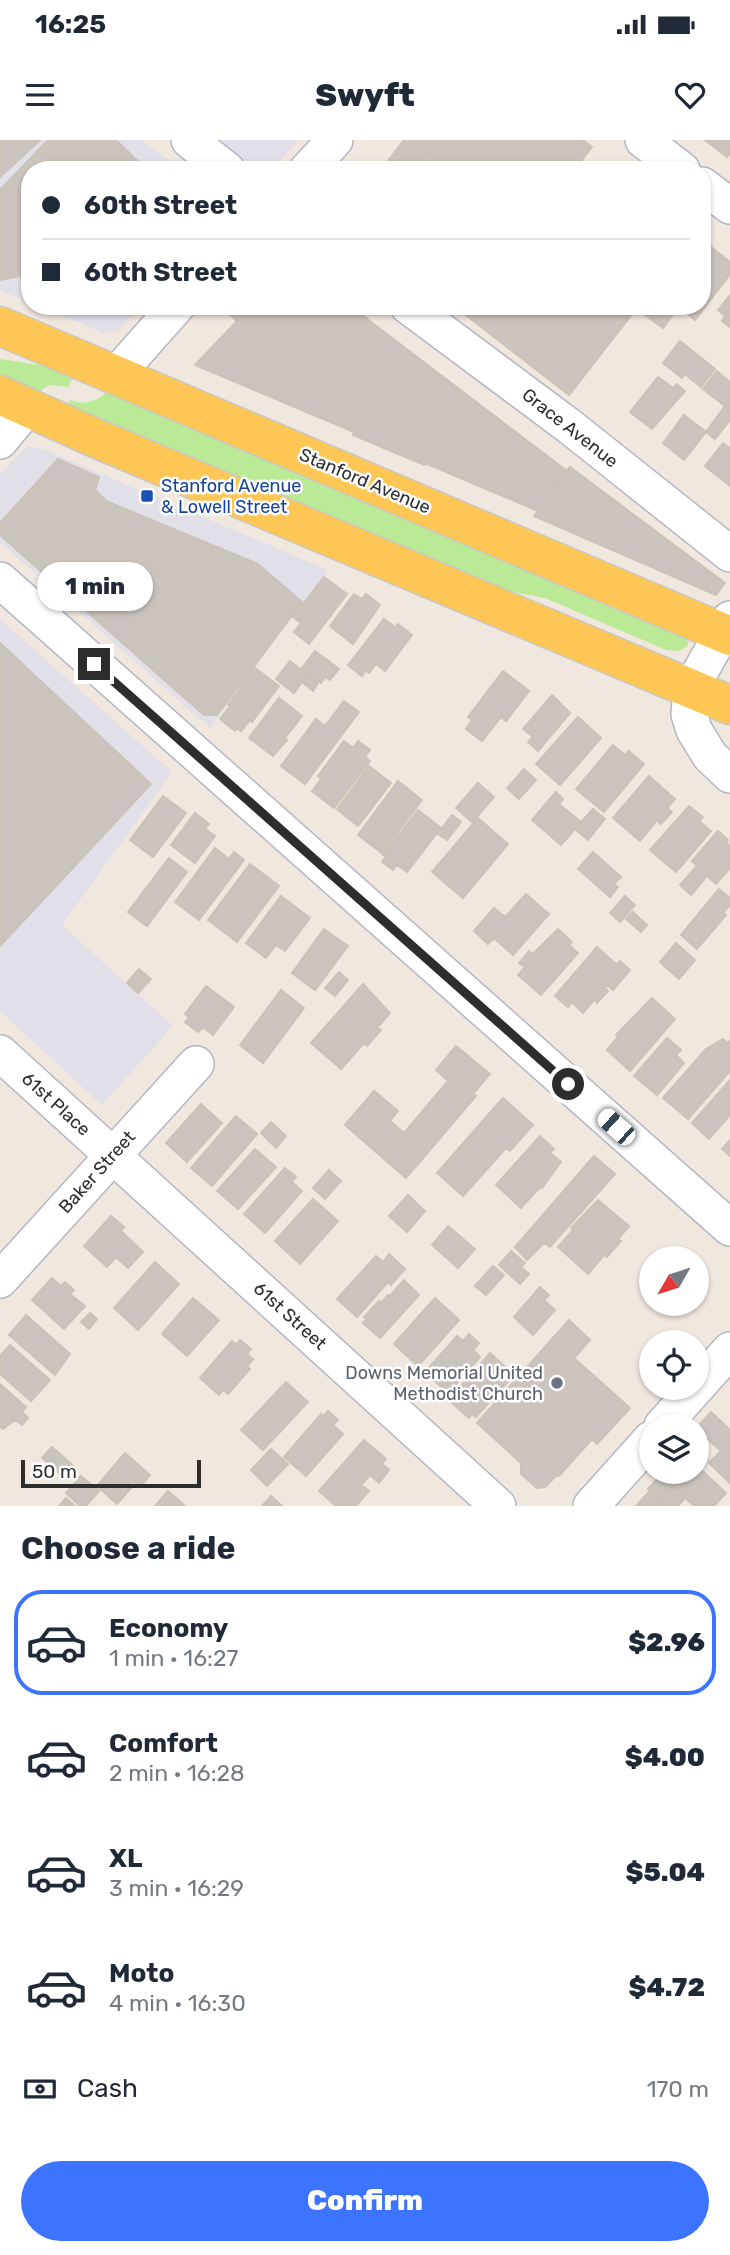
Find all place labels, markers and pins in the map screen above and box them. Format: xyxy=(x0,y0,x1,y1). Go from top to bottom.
place label: Stanford Avenue & Lowell Street xyxy=(161,475,301,518)
marker: Stanford Avenue & Lowell Street xyxy=(139,488,155,504)
place label: Downs Memorial United Methodist Church xyxy=(345,1362,543,1405)
marker: Downs Memorial United Methodist Church xyxy=(549,1375,565,1391)

